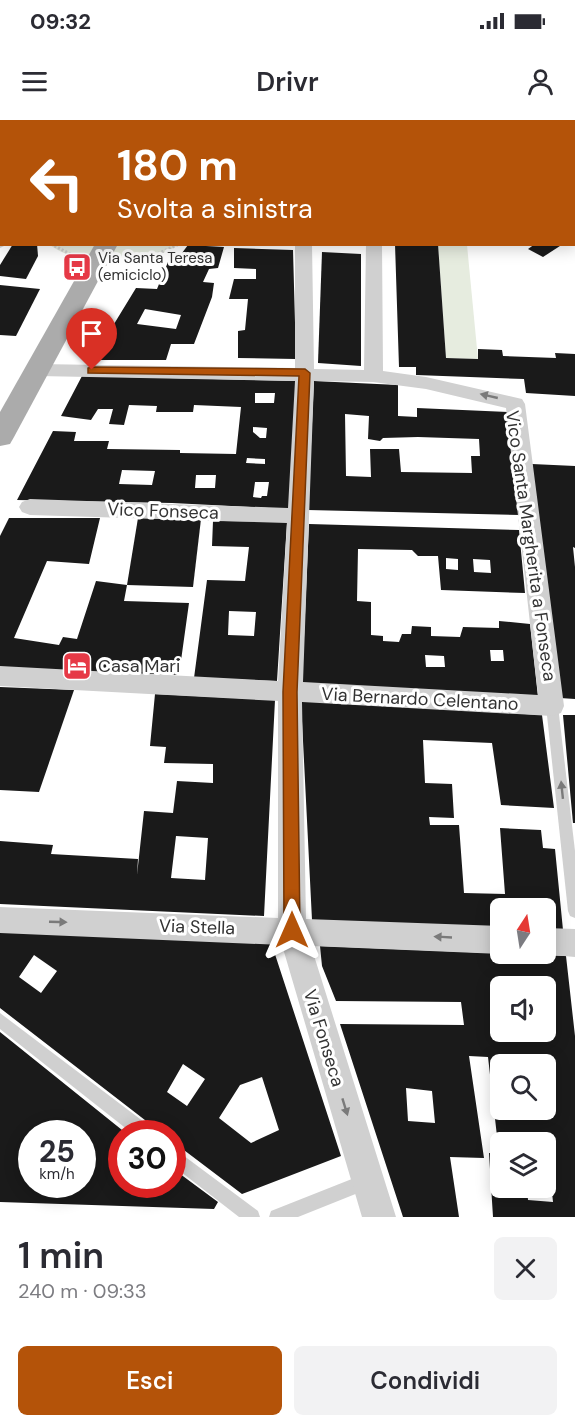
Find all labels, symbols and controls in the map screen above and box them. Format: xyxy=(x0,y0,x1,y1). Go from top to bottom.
text: 09:32 xyxy=(30,7,91,36)
text: Drivr xyxy=(256,64,319,99)
icon: menu xyxy=(18,65,51,98)
icon: person xyxy=(524,65,557,98)
text: 180 m xyxy=(117,138,238,193)
icon: left xyxy=(18,144,96,222)
text: Svolta a sinistra xyxy=(117,191,313,226)
place label: Via Santa Teresa (emiciclo) xyxy=(98,248,212,285)
bus stop icon: Via Santa Teresa (emiciclo) xyxy=(61,251,93,283)
pin xyxy=(66,308,117,370)
icon: arrive xyxy=(75,317,108,350)
one-way arrow xyxy=(480,391,498,401)
street label: Vico Santa Margherita a Fonseca xyxy=(500,409,562,683)
street label: Vico Fonseca xyxy=(107,497,219,525)
hotel icon: Casa Mari xyxy=(61,650,93,682)
place label: Casa Mari xyxy=(98,654,180,678)
street label: Via Bernardo Celentano xyxy=(321,682,519,716)
one-way arrow xyxy=(557,781,567,800)
position arrow xyxy=(260,898,324,962)
north arrow xyxy=(490,898,556,964)
map controls xyxy=(490,898,556,1198)
street label: Via Stella xyxy=(158,914,236,940)
one-way arrow xyxy=(49,917,68,926)
one-way arrow xyxy=(433,933,452,942)
button: sound xyxy=(490,976,556,1042)
street label: Via Fonseca xyxy=(298,986,350,1090)
button: search xyxy=(490,1054,556,1120)
one-way arrow xyxy=(341,1098,350,1116)
speed limit sign: 30 xyxy=(108,1120,186,1198)
text: 25 xyxy=(39,1132,75,1171)
button: layers xyxy=(490,1132,556,1198)
text: km/h xyxy=(39,1164,75,1184)
text: 1 min xyxy=(18,1232,104,1279)
button: close xyxy=(494,1237,557,1300)
text: 240 m · 09:33 xyxy=(18,1278,147,1304)
button: Esci xyxy=(18,1346,282,1415)
button: Condividi xyxy=(294,1346,557,1415)

